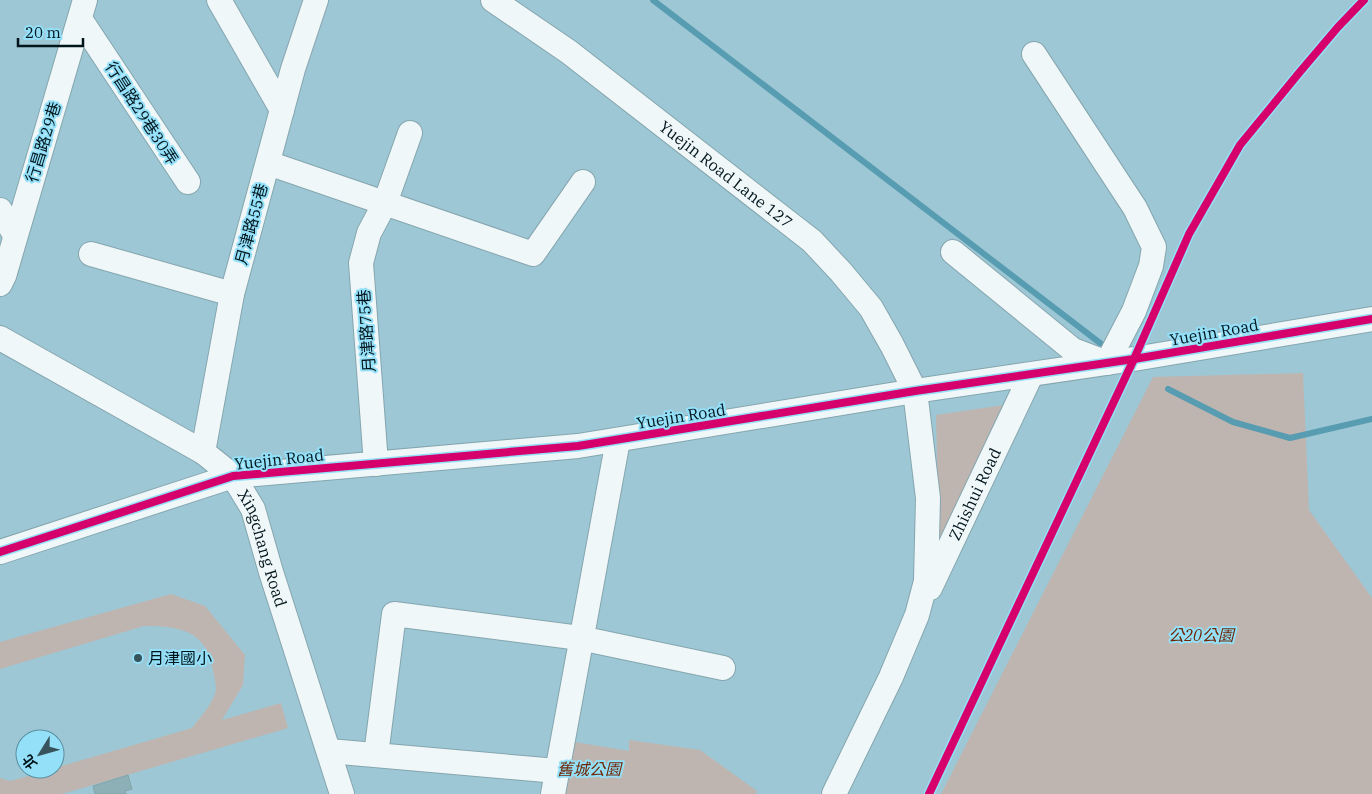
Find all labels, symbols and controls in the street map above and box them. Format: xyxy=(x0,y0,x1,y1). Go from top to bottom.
scale bar xyxy=(18,15,82,47)
text: 20 m xyxy=(25,23,61,42)
street label: 行昌路29巷30弄 xyxy=(101,58,183,168)
street label: 行昌路29巷 xyxy=(21,99,65,185)
street label: Yuejin Road Lane 127 xyxy=(655,116,797,232)
street label: 月津路55巷 xyxy=(231,181,271,267)
street label: 月津路75巷 xyxy=(353,289,379,373)
street label: Yuejin Road xyxy=(1168,314,1260,350)
street label: Yuejin Road xyxy=(635,399,727,433)
street label: Yuejin Road xyxy=(233,444,325,474)
street label: Zhishui Road xyxy=(944,444,1005,543)
street label: Xingchang Road xyxy=(234,486,292,609)
park label: 公20公園 xyxy=(1168,625,1236,645)
place label: 月津國小 xyxy=(148,648,212,668)
marker: 月津國小 xyxy=(132,652,144,664)
north arrow xyxy=(15,729,65,779)
text: 北 xyxy=(18,751,41,773)
park label: 舊城公園 xyxy=(557,759,623,779)

